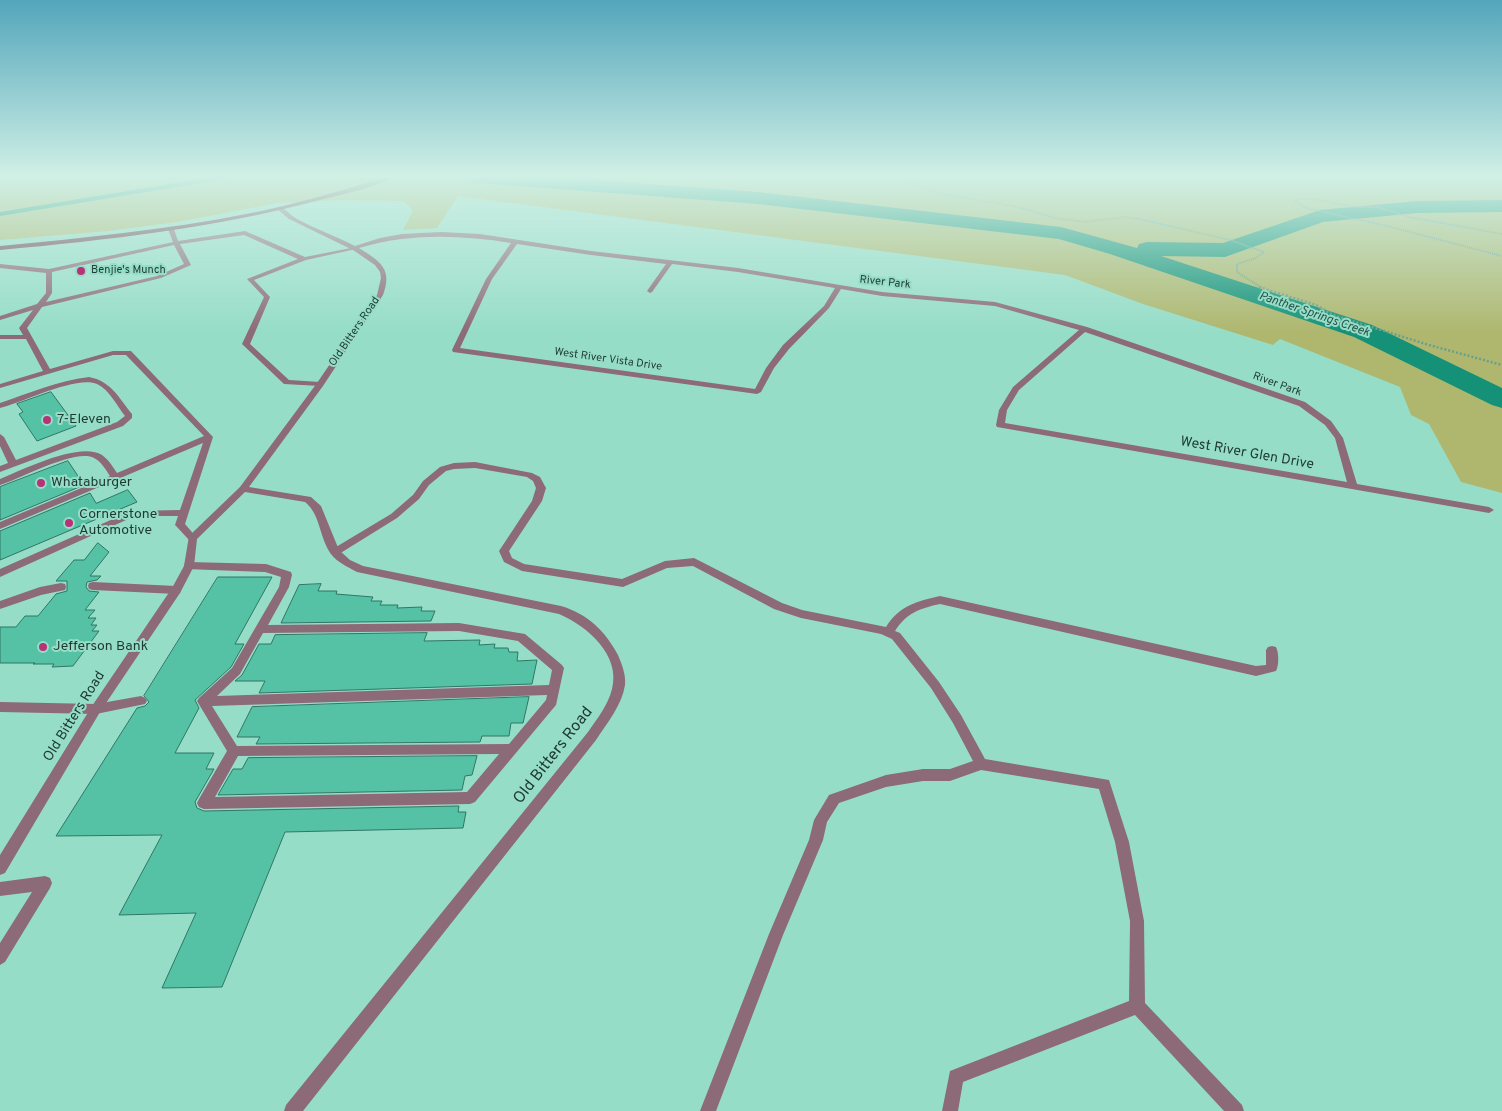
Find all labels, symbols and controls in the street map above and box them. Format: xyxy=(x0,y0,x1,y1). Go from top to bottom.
place label: Benjie's Munch xyxy=(91,264,166,278)
marker: Benjie's Munch xyxy=(75,265,87,277)
street label: River Park xyxy=(859,274,911,292)
water label: Panther Springs Creek xyxy=(1257,289,1371,341)
street label: Old Bitters Road xyxy=(327,295,383,369)
street label: West River Vista Drive xyxy=(553,346,663,374)
street label: River Park xyxy=(1251,370,1303,400)
place label: 7-Eleven xyxy=(57,412,111,428)
marker: 7-Eleven xyxy=(41,414,53,426)
street label: West River Glen Drive xyxy=(1179,434,1315,474)
place label: Whataburger xyxy=(51,475,132,491)
marker: Whataburger xyxy=(35,477,47,489)
place label: Cornerstone Automotive xyxy=(79,507,157,540)
marker: Cornerstone Automotive xyxy=(63,517,75,529)
place label: Jefferson Bank xyxy=(53,639,148,655)
marker: Jefferson Bank xyxy=(37,641,49,653)
street label: Old Bitters Road xyxy=(41,669,109,765)
street label: Old Bitters Road xyxy=(510,704,598,808)

